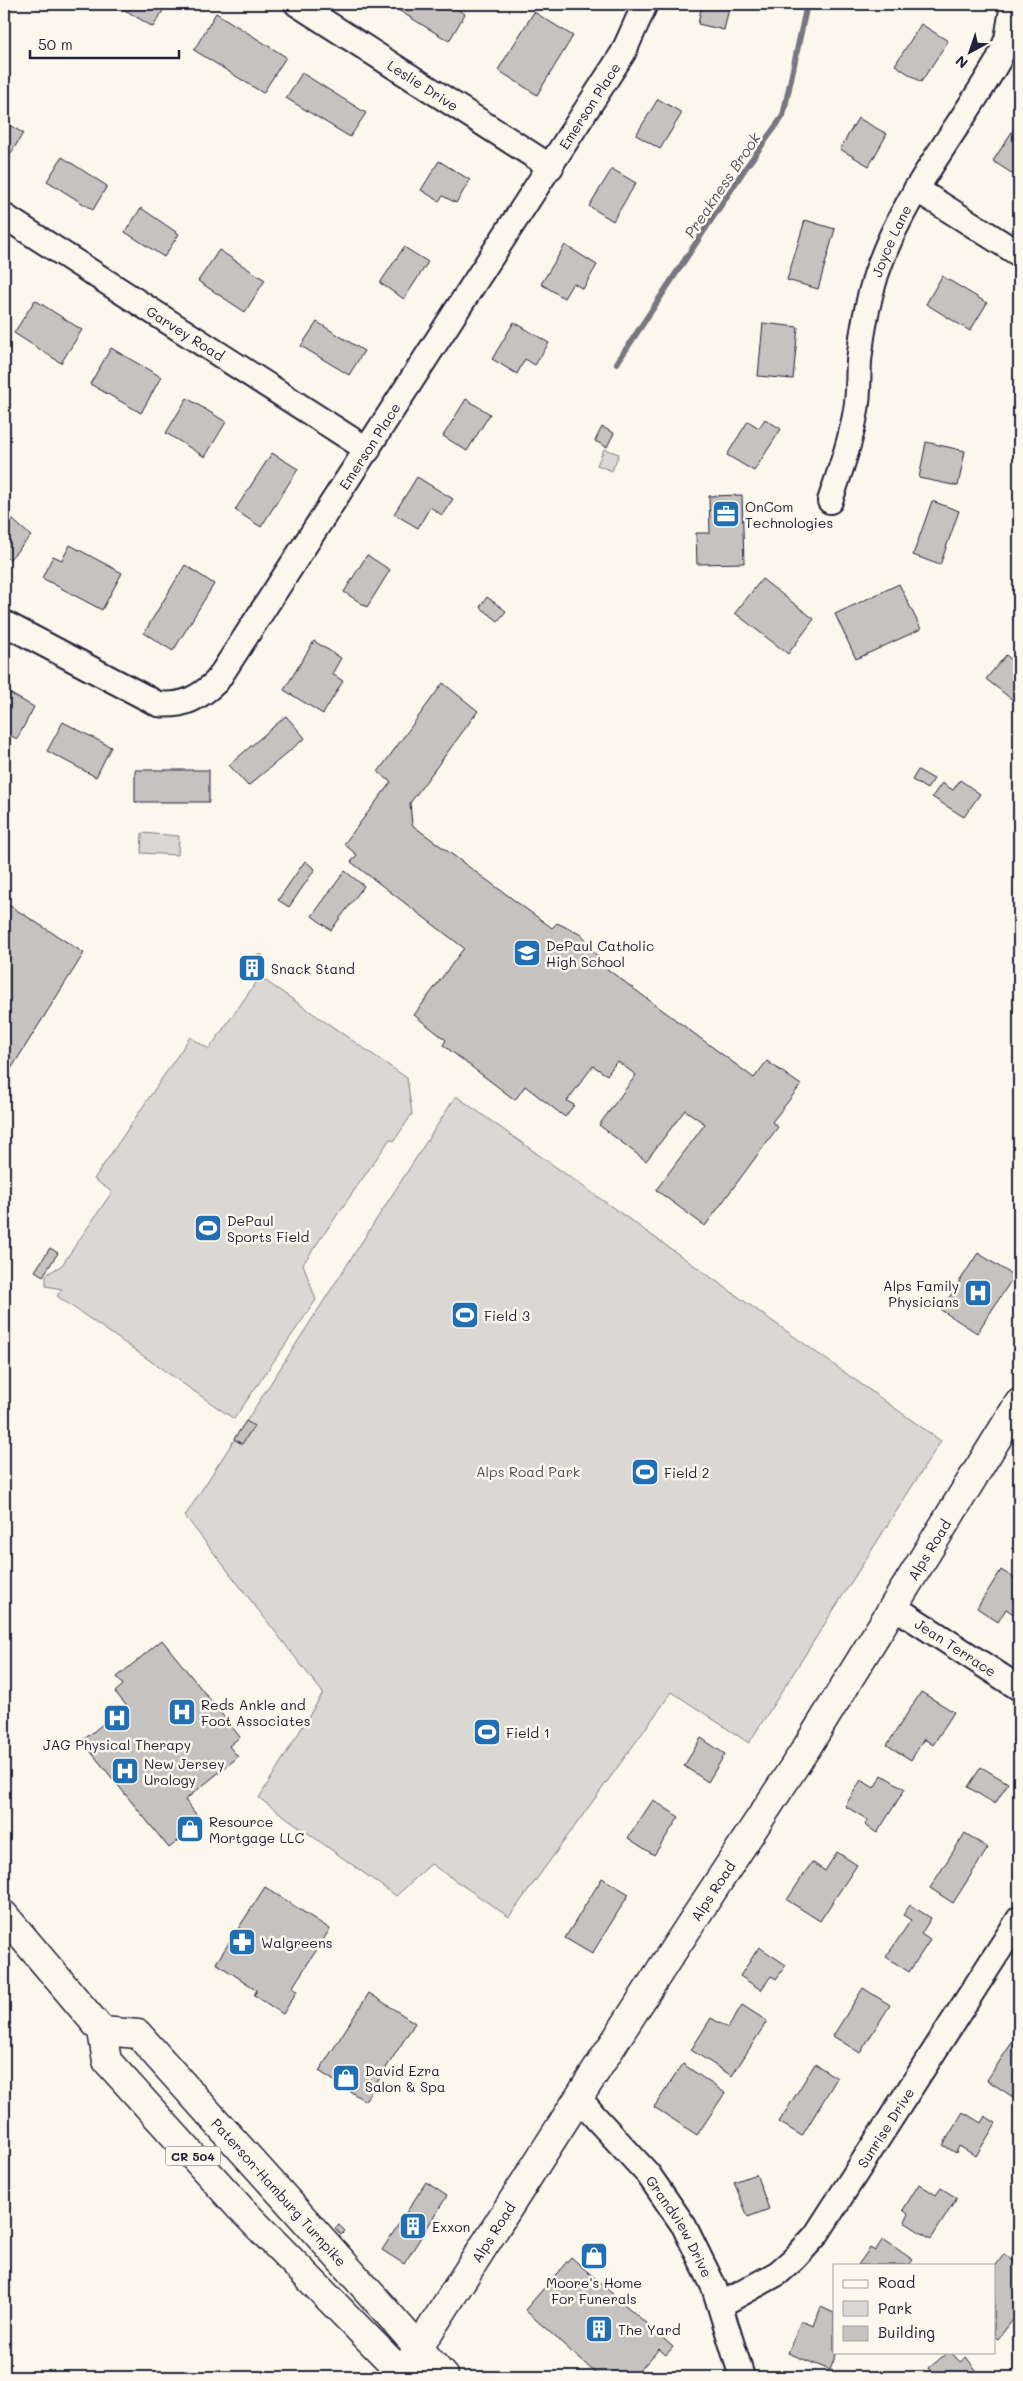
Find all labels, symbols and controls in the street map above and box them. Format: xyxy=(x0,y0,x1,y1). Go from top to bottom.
scale bar xyxy=(30,28,179,60)
north arrow xyxy=(946,28,996,78)
text: 50 m xyxy=(38,34,73,54)
text: N xyxy=(951,52,972,73)
street label: Leslie Drive xyxy=(384,55,462,115)
street label: Emerson Place xyxy=(554,58,624,153)
water label: Preakness Brook xyxy=(679,128,765,242)
street label: Joyce Lane xyxy=(867,201,915,279)
street label: Garvey Road xyxy=(143,301,228,365)
street label: Emerson Place xyxy=(334,399,404,493)
place label: OnCom Technologies xyxy=(745,497,833,532)
office icon: OnCom Technologies xyxy=(711,499,741,529)
place label: DePaul Catholic High School xyxy=(546,936,654,971)
school or university icon: DePaul Catholic High School xyxy=(512,938,542,968)
building icon: Snack Stand xyxy=(237,953,267,983)
place label: Snack Stand xyxy=(271,959,355,978)
place label: DePaul Sports Field xyxy=(227,1211,310,1246)
sports icon: DePaul Sports Field xyxy=(193,1213,223,1243)
place label: Alps Family Physicians xyxy=(883,1276,959,1311)
hospital icon: Alps Family Physicians xyxy=(963,1278,993,1308)
sports icon: Field 3 xyxy=(450,1300,480,1330)
place label: Field 3 xyxy=(484,1306,530,1325)
sports icon: Field 2 xyxy=(630,1457,660,1487)
park label: Alps Road Park xyxy=(476,1462,580,1481)
place label: Field 2 xyxy=(664,1463,709,1482)
street label: Alps Road xyxy=(903,1515,955,1583)
street label: Jean Terrace xyxy=(911,1613,1000,1680)
place label: Reds Ankle and Foot Associates xyxy=(201,1695,311,1730)
hospital icon: Reds Ankle and Foot Associates xyxy=(167,1697,197,1727)
hospital icon: JAG Physical Therapy xyxy=(102,1703,132,1733)
sports icon: Field 1 xyxy=(472,1717,502,1747)
place label: Field 1 xyxy=(506,1723,550,1742)
place label: JAG Physical Therapy xyxy=(43,1735,191,1754)
place label: New Jersey Urology xyxy=(144,1754,225,1789)
hospital icon: New Jersey Urology xyxy=(110,1756,140,1786)
place label: Resource Mortgage LLC xyxy=(209,1812,304,1847)
shop icon: Resource Mortgage LLC xyxy=(175,1814,205,1844)
street label: Alps Road xyxy=(686,1857,739,1924)
pharmacy icon: Walgreens xyxy=(227,1927,257,1957)
place label: Walgreens xyxy=(261,1933,333,1952)
place label: David Ezra Salon & Spa xyxy=(365,2061,446,2096)
shop icon: David Ezra Salon & Spa xyxy=(331,2063,361,2093)
street label: Sunrise Drive xyxy=(852,2084,918,2171)
street label: Paterson-Hamburg Turnpike xyxy=(208,2114,351,2270)
road number: CR 504 xyxy=(166,2146,220,2166)
street label: Grandview Drive xyxy=(642,2172,717,2280)
street label: Alps Road xyxy=(466,2198,519,2266)
building icon: Exxon xyxy=(398,2211,428,2241)
place label: Exxon xyxy=(432,2217,470,2236)
shop icon: Moore's Home For Funerals xyxy=(579,2241,609,2271)
legend xyxy=(833,2264,996,2354)
text: Road xyxy=(878,2272,915,2292)
place label: Moore's Home For Funerals xyxy=(546,2273,642,2308)
text: Park xyxy=(878,2298,912,2318)
building icon: The Yard xyxy=(584,2314,614,2344)
place label: The Yard xyxy=(618,2320,681,2339)
text: Building xyxy=(878,2322,935,2342)

